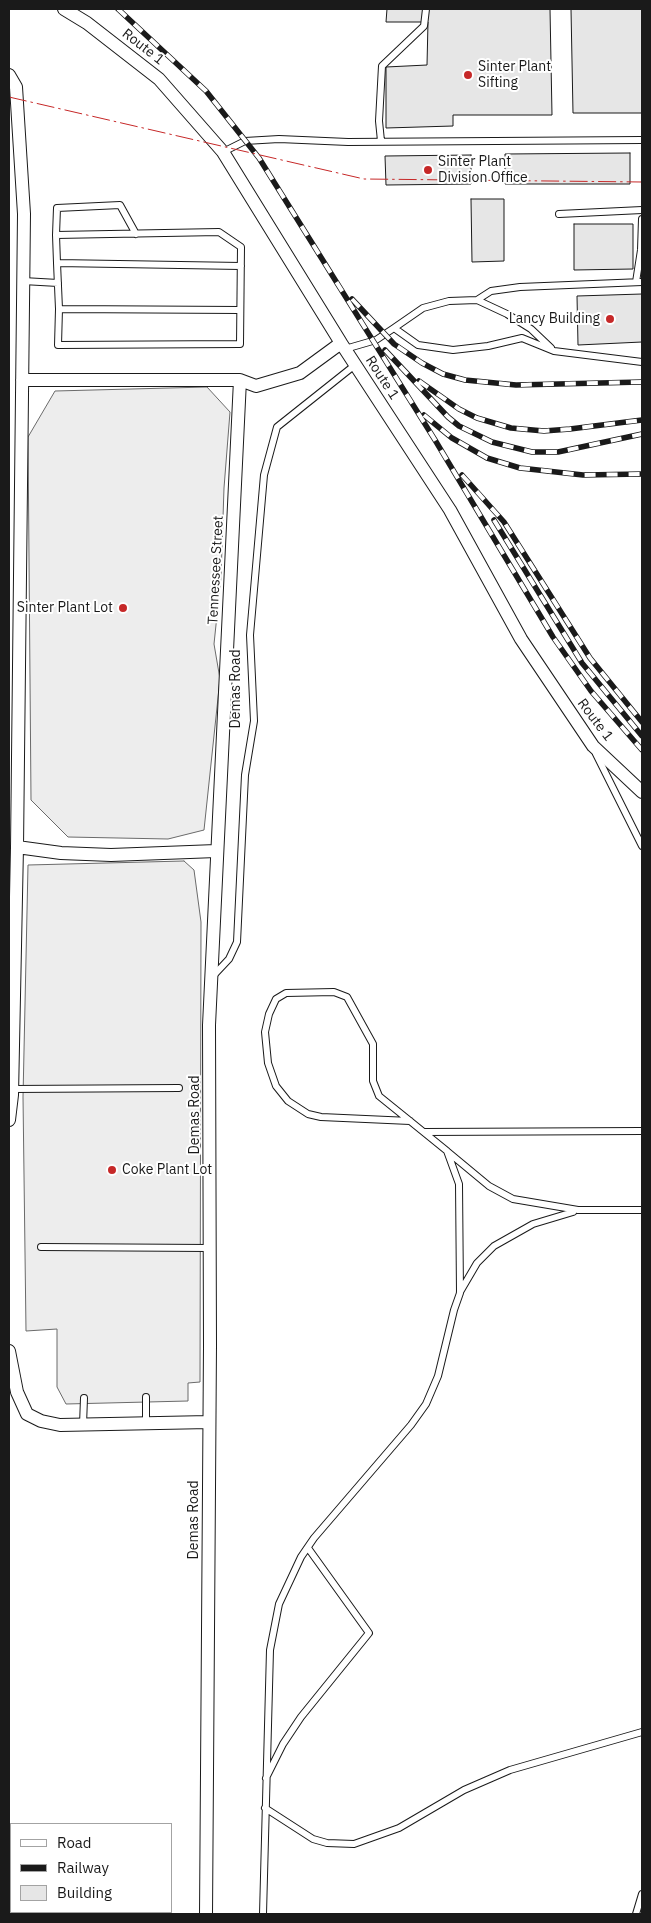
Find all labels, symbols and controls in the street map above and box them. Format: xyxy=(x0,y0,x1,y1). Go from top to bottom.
street label: Route 1 xyxy=(119,25,167,69)
place label: Sinter Plant Sifting xyxy=(478,59,551,92)
marker: Sinter Plant Sifting xyxy=(462,69,474,81)
place label: Sinter Plant Division Office xyxy=(438,154,528,186)
marker: Sinter Plant Division Office xyxy=(422,164,434,176)
place label: Lancy Building xyxy=(509,311,600,327)
marker: Lancy Building xyxy=(604,313,616,325)
street label: Route 1 xyxy=(362,353,402,403)
street label: Tennessee Street xyxy=(205,515,227,625)
place label: Sinter Plant Lot xyxy=(17,600,113,616)
marker: Sinter Plant Lot xyxy=(117,602,129,614)
street label: Demas Road xyxy=(228,649,244,729)
street label: Route 1 xyxy=(574,695,616,745)
street label: Demas Road xyxy=(187,1075,203,1155)
place label: Coke Plant Lot xyxy=(122,1162,212,1178)
marker: Coke Plant Lot xyxy=(106,1164,118,1176)
street label: Demas Road xyxy=(186,1480,202,1560)
legend xyxy=(10,1823,172,1913)
text: Road xyxy=(57,1833,92,1852)
text: Railway xyxy=(57,1858,109,1877)
text: Building xyxy=(57,1883,112,1902)

